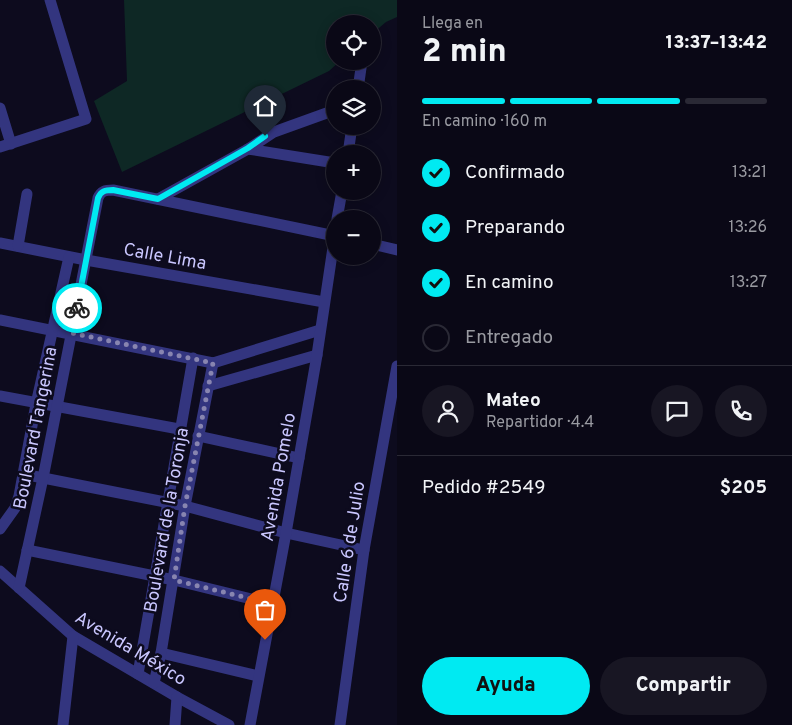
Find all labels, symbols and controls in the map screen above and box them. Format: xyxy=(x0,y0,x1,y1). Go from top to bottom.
text: Llega en xyxy=(422,14,483,34)
map controls xyxy=(326,15,381,265)
button: locate xyxy=(326,15,381,70)
text: 13:37–13:42 xyxy=(665,31,767,55)
text: 2 min xyxy=(422,33,507,73)
button: layers xyxy=(326,80,381,135)
pin xyxy=(244,85,286,136)
icon: home xyxy=(251,92,279,120)
text: En camino · 160 m xyxy=(422,112,547,132)
button: + xyxy=(326,145,381,200)
icon: check xyxy=(422,159,450,187)
text: Confirmado xyxy=(465,161,565,185)
text: 13:21 xyxy=(732,163,767,183)
button: − xyxy=(326,210,381,265)
icon: check xyxy=(422,214,450,242)
text: Preparando xyxy=(465,216,565,240)
text: 13:26 xyxy=(728,218,767,238)
street label: Calle Lima xyxy=(121,239,208,276)
icon: check xyxy=(422,269,450,297)
text: En camino xyxy=(465,271,554,295)
text: 13:27 xyxy=(730,273,767,293)
courier xyxy=(52,283,102,333)
icon: bike xyxy=(63,294,91,322)
text: Entregado xyxy=(465,326,553,350)
street label: Boulevard Tangerina xyxy=(9,345,64,512)
button: person xyxy=(422,385,474,437)
button: chat xyxy=(651,385,703,437)
button: phone xyxy=(715,385,767,437)
text: Mateo xyxy=(486,389,541,413)
street label: Avenida Pomelo xyxy=(257,411,302,543)
text: Repartidor · 4.4 xyxy=(486,413,594,433)
street label: Boulevard de la Toronja xyxy=(140,426,195,615)
text: Pedido #2549 xyxy=(422,476,545,500)
text: $205 xyxy=(720,476,767,500)
street label: Calle 6 de Julio xyxy=(330,480,371,605)
pin xyxy=(244,589,286,640)
icon: bag xyxy=(251,596,279,624)
street label: Avenida México xyxy=(70,607,190,692)
button: Ayuda xyxy=(422,657,590,715)
button: Compartir xyxy=(600,657,767,715)

